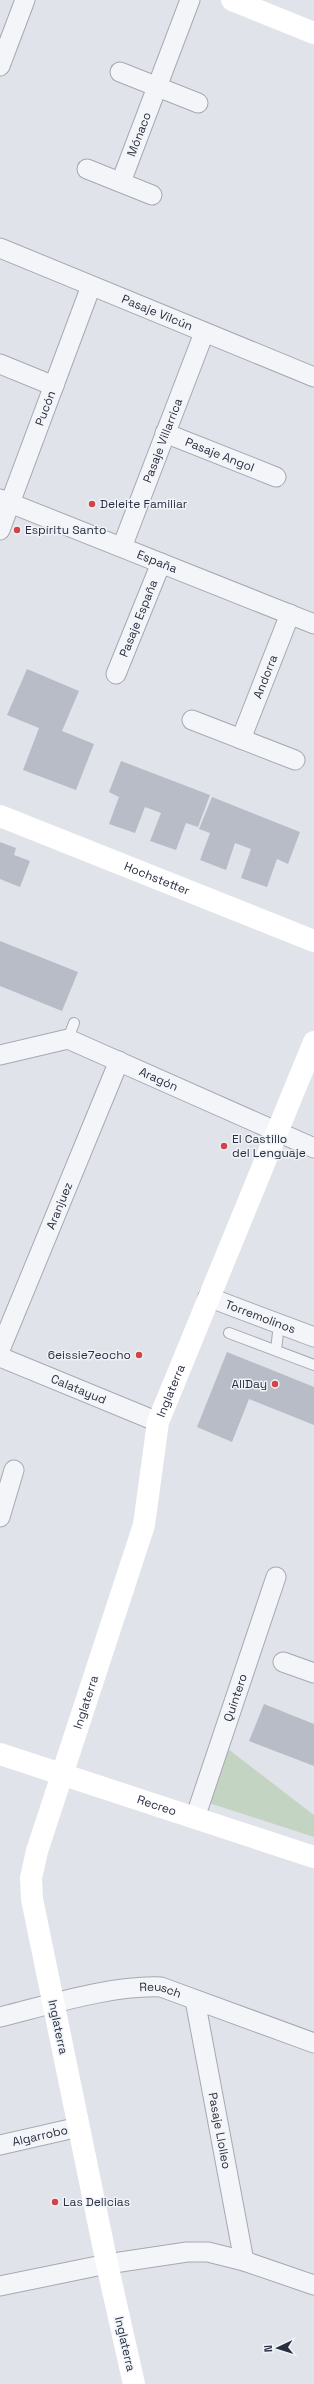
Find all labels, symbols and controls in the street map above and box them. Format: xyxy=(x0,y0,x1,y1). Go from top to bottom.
street label: Mónaco xyxy=(123,110,155,159)
street label: Pasaje Vilcún xyxy=(119,291,195,334)
street label: Pucón xyxy=(32,388,59,428)
street label: Pasaje Villarrica xyxy=(139,396,186,485)
street label: Pasaje Angol xyxy=(183,434,257,476)
place label: Deleite Familiar xyxy=(100,496,188,512)
marker: Deleite Familiar xyxy=(87,499,97,509)
place label: Espíritu Santo xyxy=(25,522,106,538)
marker: Espíritu Santo xyxy=(12,525,22,535)
street label: España xyxy=(135,546,180,577)
street label: Pasaje España xyxy=(116,577,161,660)
street label: Andorra xyxy=(250,652,281,701)
street label: Hochstetter xyxy=(122,858,193,899)
street label: Aragón xyxy=(137,1064,181,1095)
place label: El Castillo del Lenguaje xyxy=(232,1131,306,1161)
marker: El Castillo del Lenguaje xyxy=(219,1141,229,1151)
street label: Aranjuez xyxy=(43,1180,76,1232)
street label: Torremolinos xyxy=(223,1296,298,1337)
place label: 6eissie7eocho xyxy=(48,1347,131,1363)
marker: 6eissie7eocho xyxy=(134,1350,144,1360)
street label: Inglaterra xyxy=(153,1362,189,1420)
street label: Calatayud xyxy=(48,1371,109,1408)
place label: AllDay xyxy=(232,1376,267,1392)
marker: AllDay xyxy=(270,1379,280,1389)
street label: Quintero xyxy=(220,1672,251,1724)
street label: Inglaterra xyxy=(70,1673,102,1731)
street label: Recreo xyxy=(135,1791,179,1819)
street label: Reusch xyxy=(139,1979,184,2002)
street label: Inglaterra xyxy=(44,1998,72,2056)
street label: Pasaje Llolleo xyxy=(205,2091,235,2170)
street label: Algarrobo xyxy=(11,2122,69,2150)
place label: Las Delicias xyxy=(63,2194,130,2210)
marker: Las Delicias xyxy=(50,2197,60,2207)
street label: Inglaterra xyxy=(111,2315,139,2373)
north arrow xyxy=(258,2328,298,2368)
text: N xyxy=(261,2345,275,2353)

